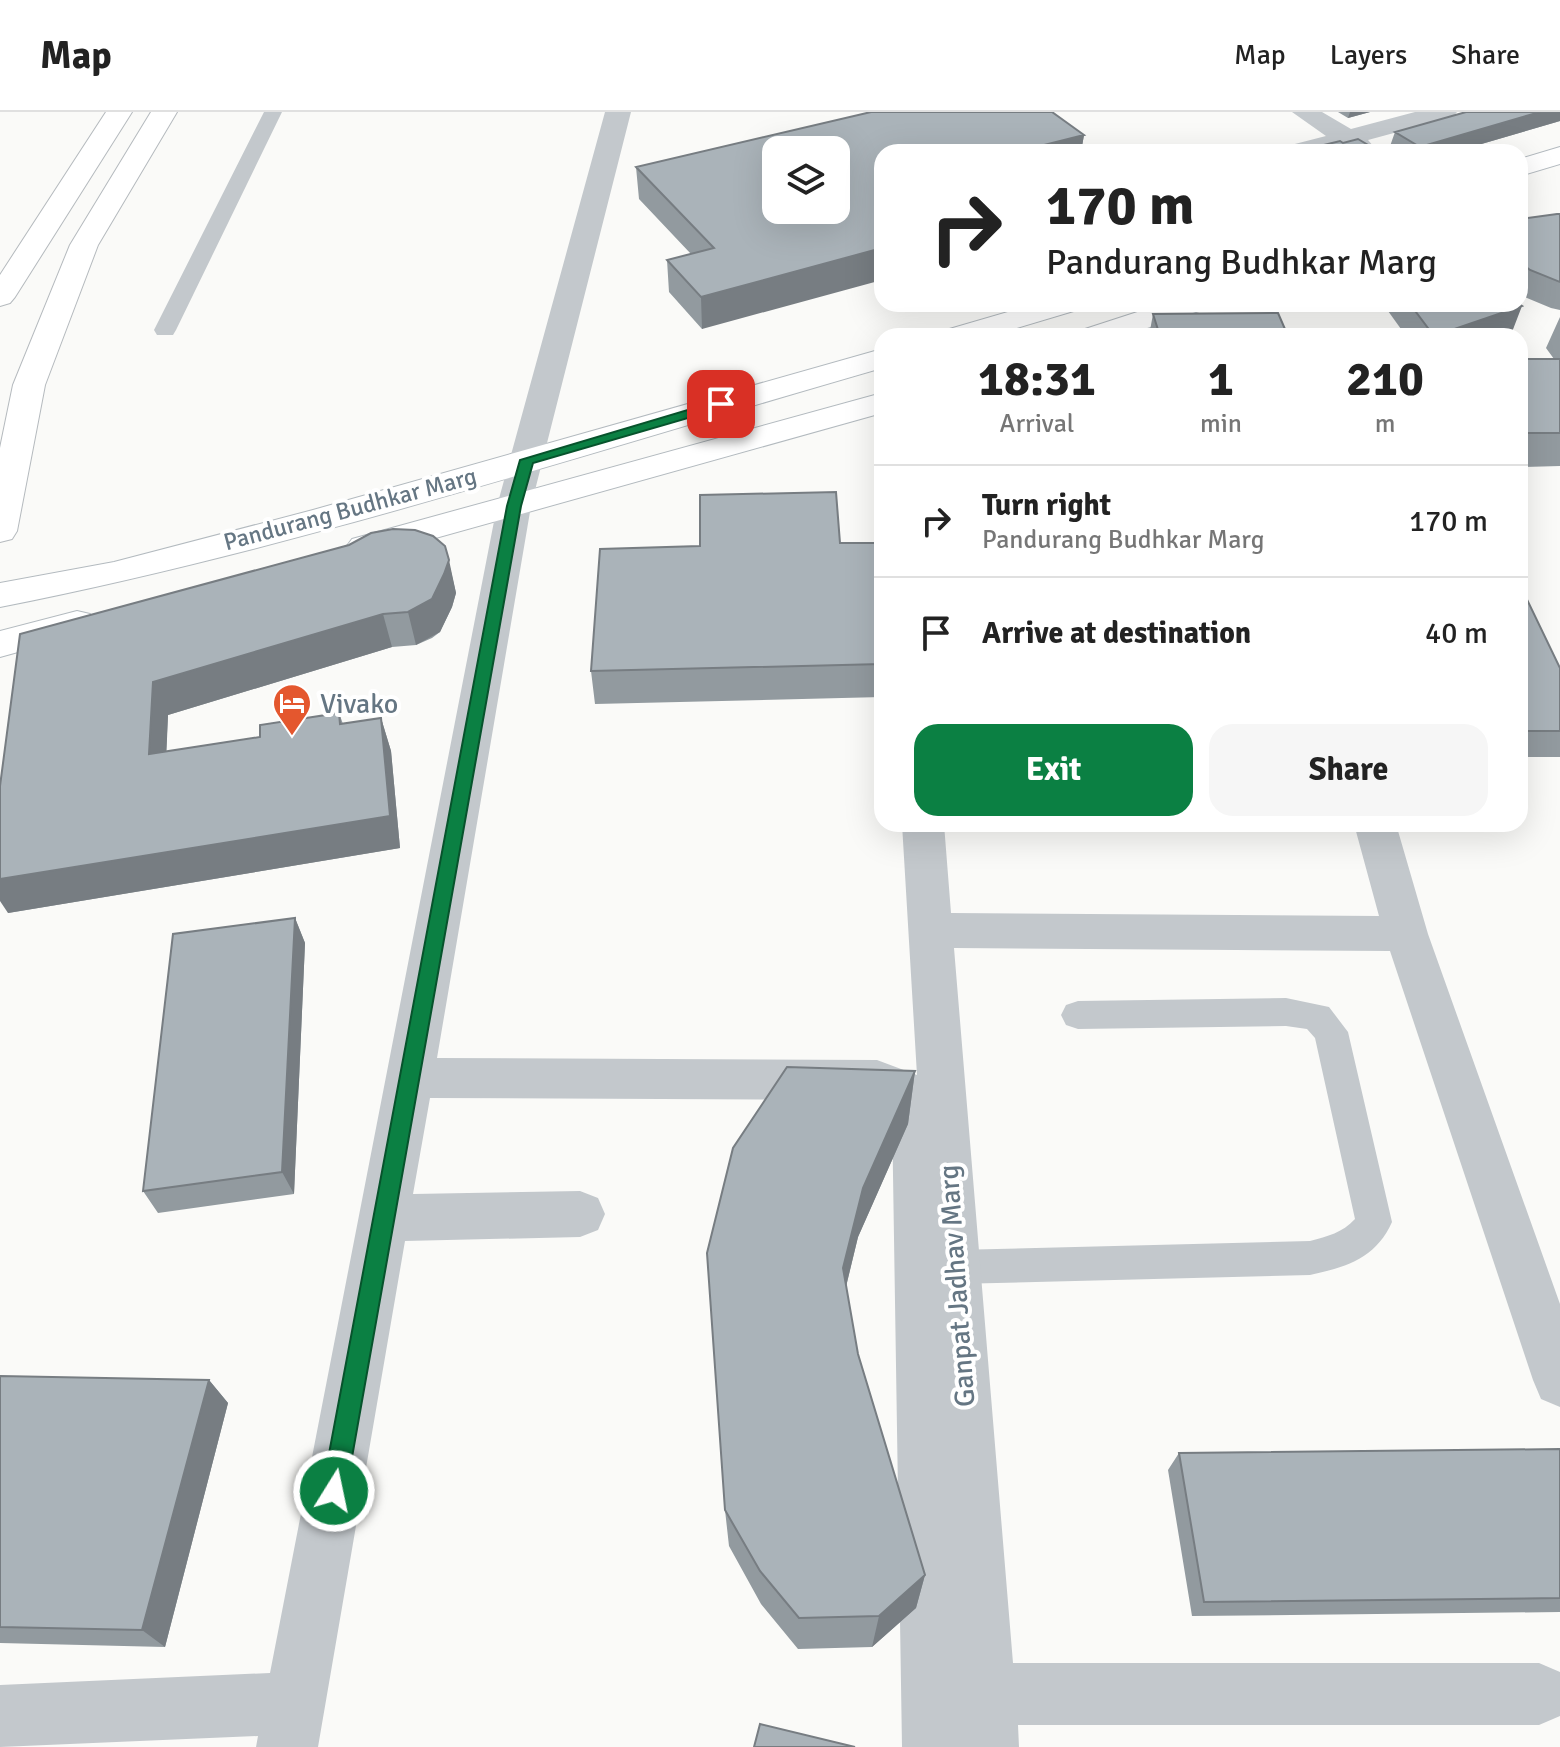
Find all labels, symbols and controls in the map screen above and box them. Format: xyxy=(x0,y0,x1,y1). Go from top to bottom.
text: Map xyxy=(40,32,112,79)
text: Map xyxy=(1234,38,1286,72)
text: Layers xyxy=(1330,38,1407,72)
text: Share xyxy=(1451,38,1520,72)
map controls xyxy=(762,136,850,224)
button: layers xyxy=(762,136,850,224)
text: 170 m xyxy=(1046,171,1194,240)
icon: right xyxy=(914,176,1018,280)
text: Pandurang Budhkar Marg xyxy=(1046,240,1437,285)
text: 18:31 xyxy=(978,350,1096,409)
text: 1 xyxy=(1208,350,1234,409)
text: 210 xyxy=(1346,350,1424,409)
pin xyxy=(687,370,755,438)
icon: arrive xyxy=(699,382,743,426)
text: Arrival xyxy=(1000,408,1074,440)
text: min xyxy=(1200,408,1242,440)
text: m xyxy=(1375,408,1395,440)
street label: Pandurang Budhkar Marg xyxy=(220,461,480,557)
text: Turn right xyxy=(982,487,1111,524)
icon: right xyxy=(914,499,958,543)
text: 170 m xyxy=(1409,503,1488,540)
text: Pandurang Budhkar Marg xyxy=(982,524,1264,556)
icon: arrive xyxy=(914,611,958,655)
text: Arrive at destination xyxy=(982,615,1251,652)
text: 40 m xyxy=(1425,615,1488,652)
hotel icon: Vivako xyxy=(271,682,313,737)
place label: Vivako xyxy=(320,687,398,721)
button: Exit xyxy=(914,724,1193,816)
button: Share xyxy=(1209,724,1488,816)
street label: Ganpat Jadhav Marg xyxy=(932,1164,982,1408)
position arrow xyxy=(292,1449,376,1533)

